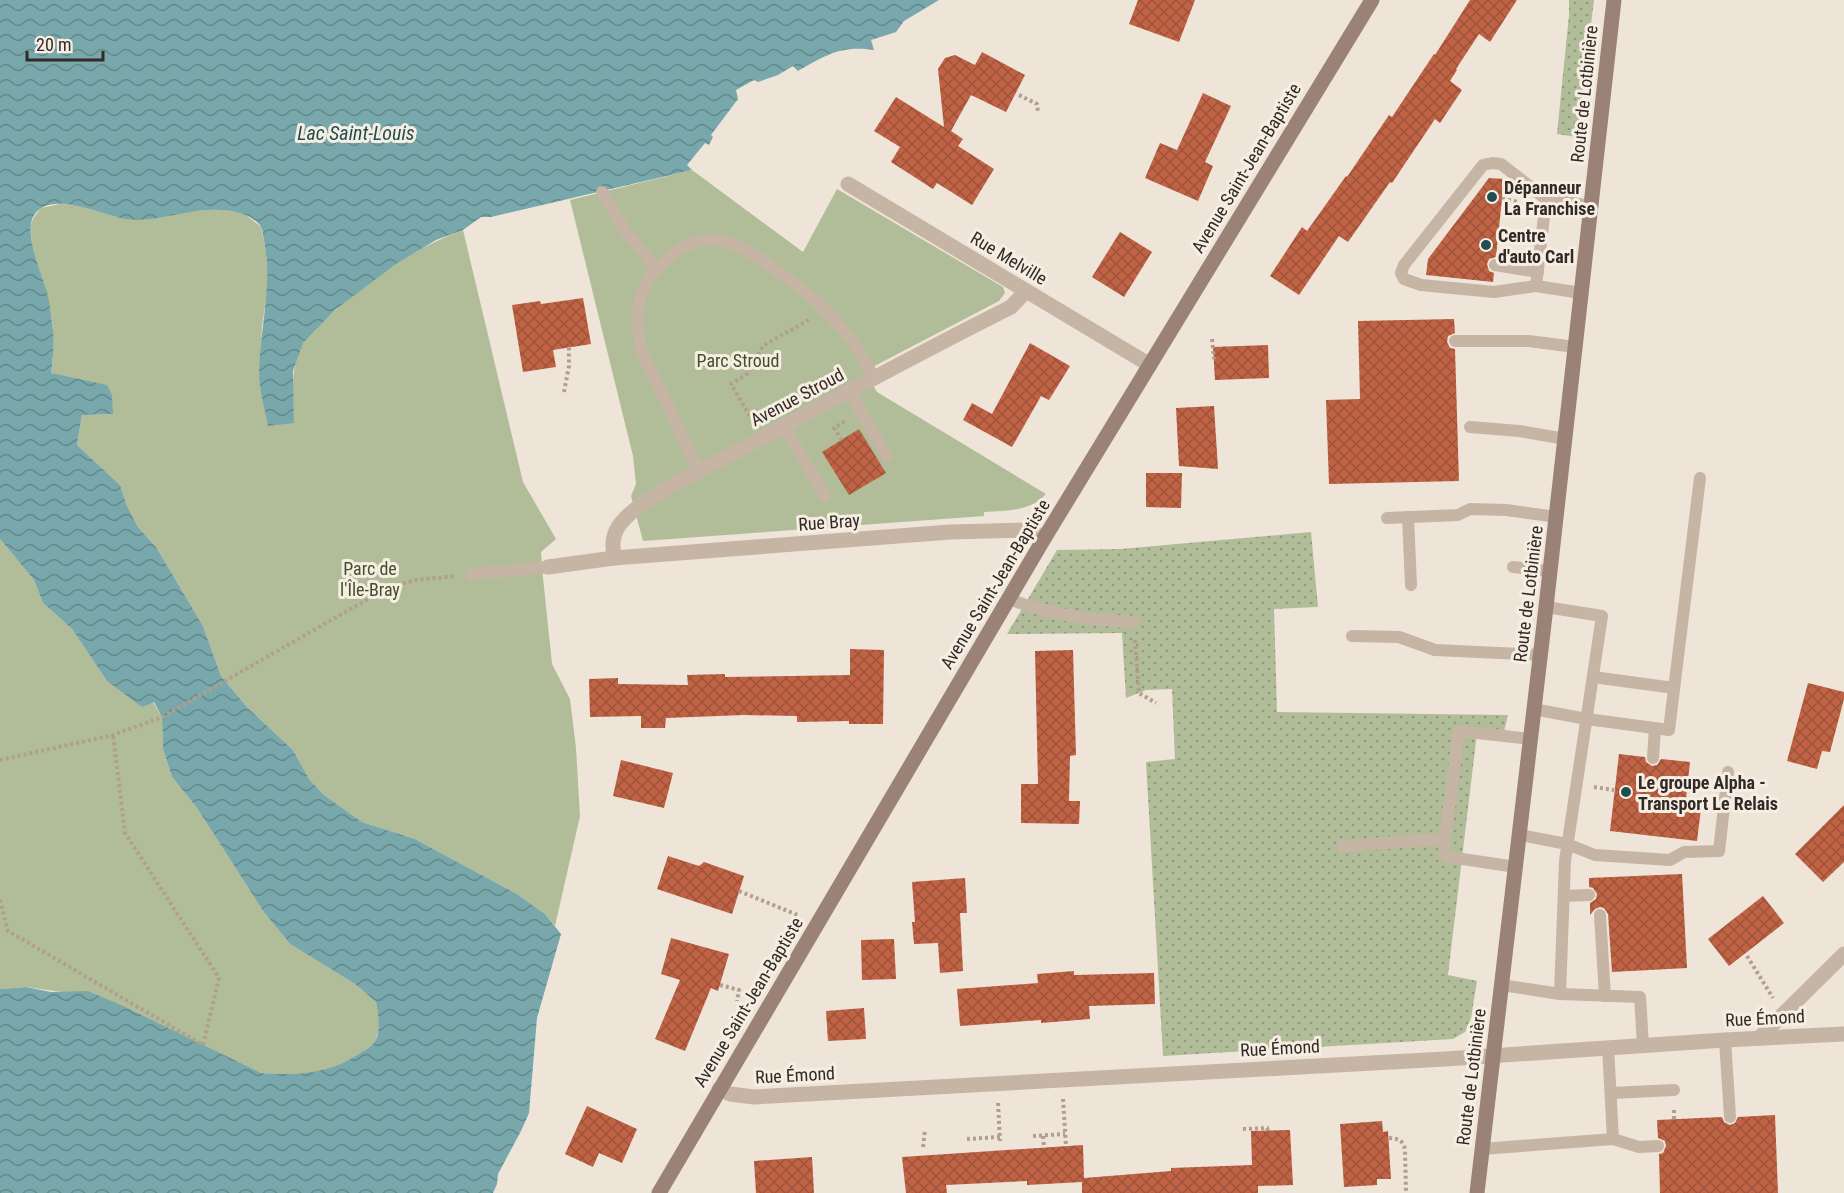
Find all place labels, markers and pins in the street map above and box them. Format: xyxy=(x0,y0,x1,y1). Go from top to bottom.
place label: Dépanneur La Franchise xyxy=(1504,177,1595,219)
marker: Dépanneur La Franchise xyxy=(1485,190,1499,204)
place label: Centre d'auto Carl xyxy=(1498,225,1574,267)
marker: Centre d'auto Carl xyxy=(1479,238,1493,252)
place label: Le groupe Alpha - Transport Le Relais xyxy=(1638,772,1778,814)
marker: Le groupe Alpha - Transport Le Relais xyxy=(1619,785,1633,799)

